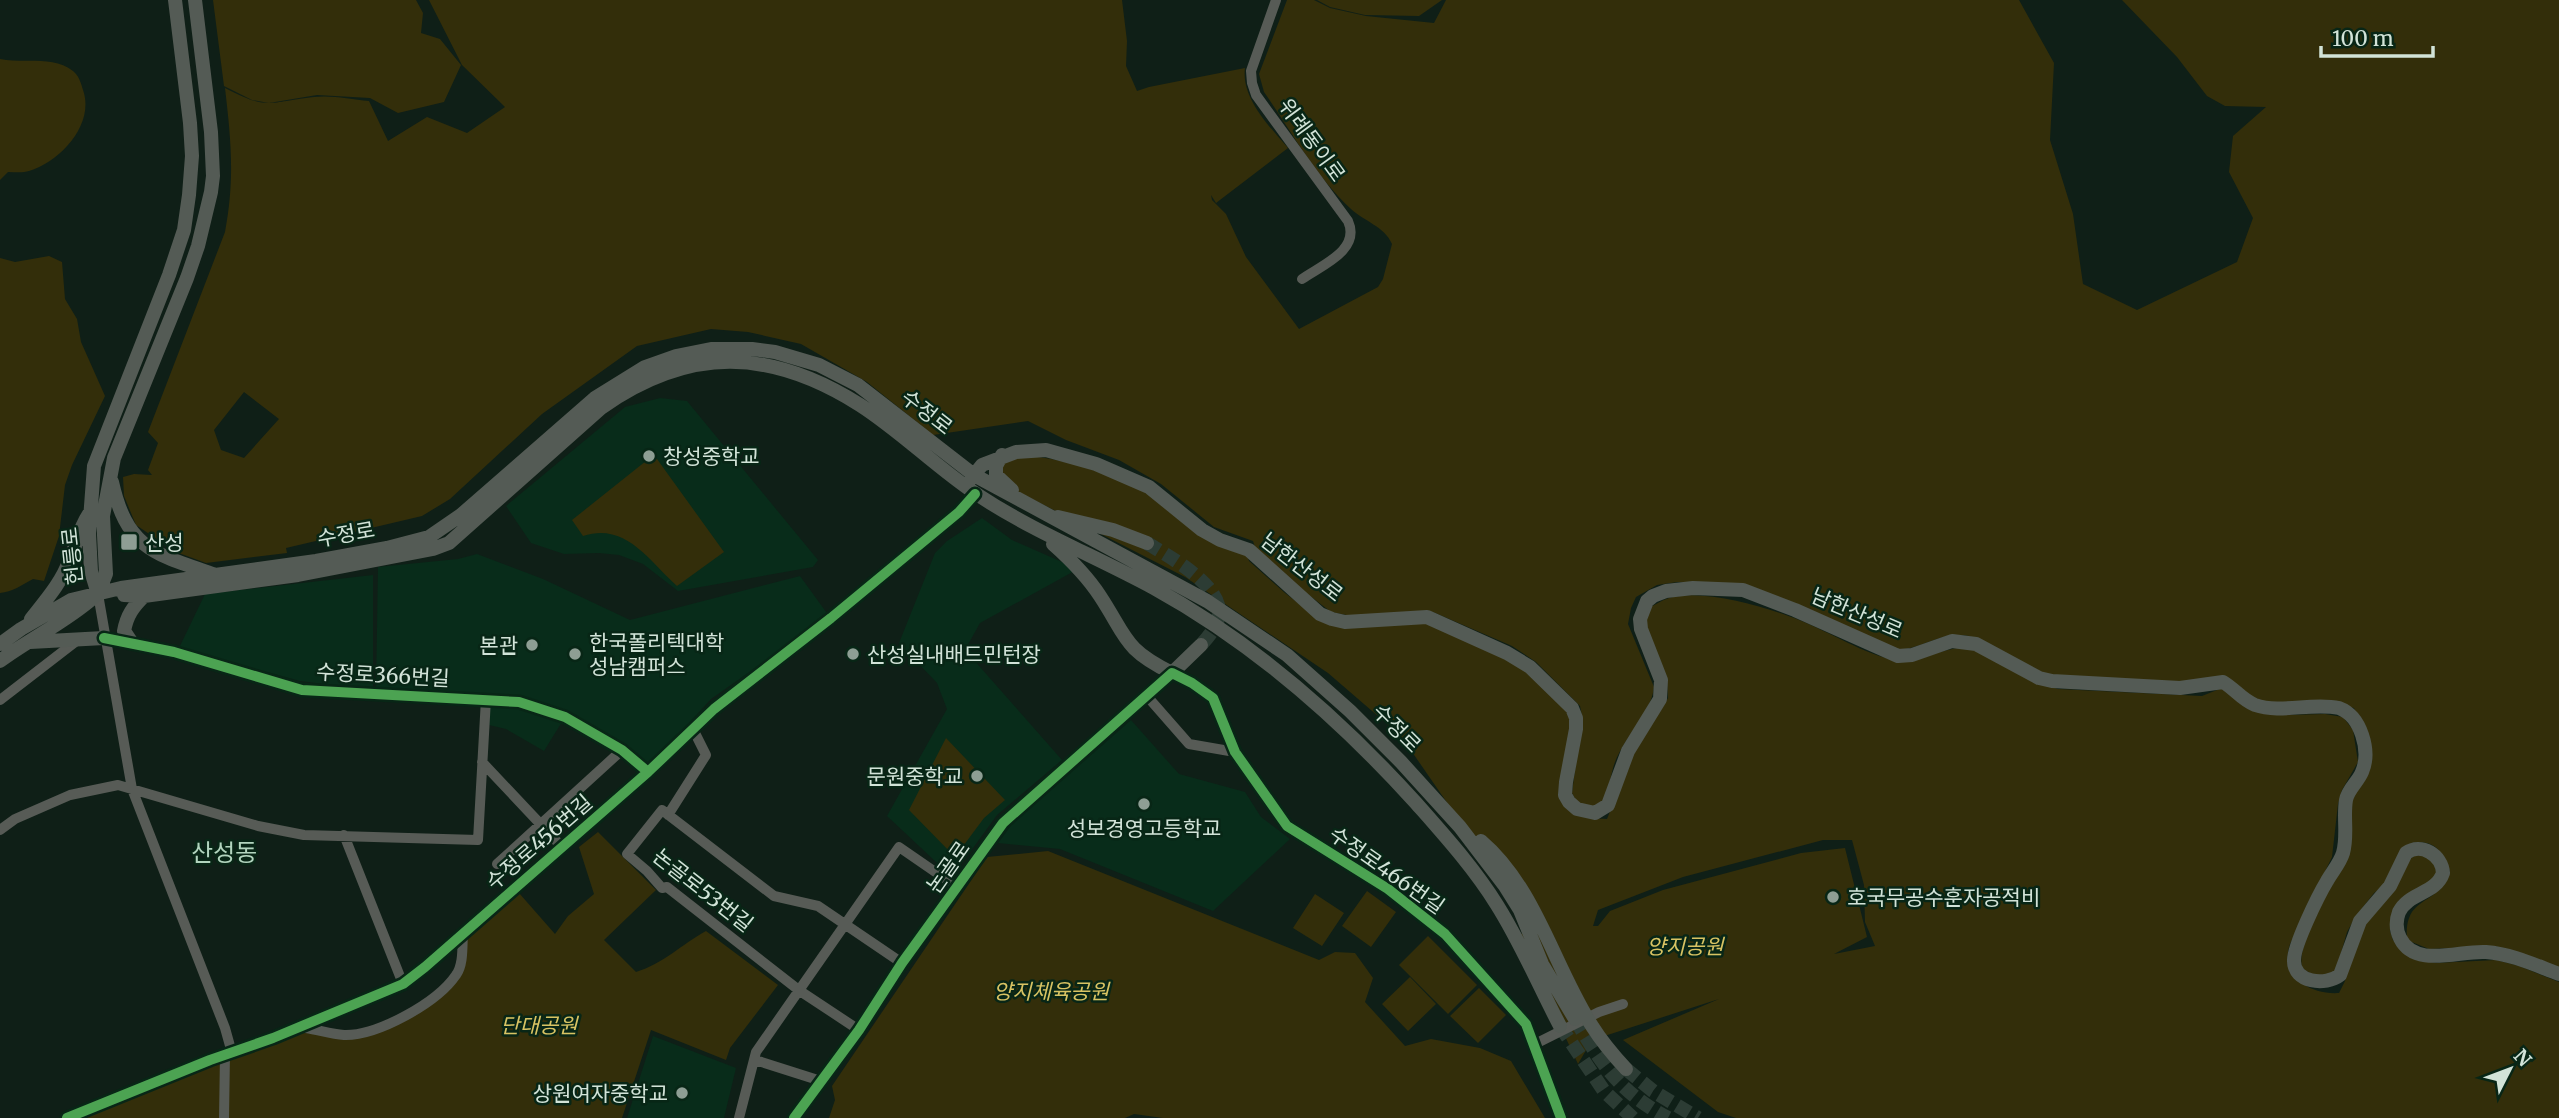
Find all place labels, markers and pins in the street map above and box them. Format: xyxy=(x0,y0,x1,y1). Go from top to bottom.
place label: 창성중학교 xyxy=(663,443,760,470)
marker: 창성중학교 xyxy=(641,448,657,464)
place label: 산성 xyxy=(145,529,184,556)
marker: 산성 xyxy=(119,532,139,552)
place label: 한국폴리텍대학 성남캠퍼스 xyxy=(589,629,724,680)
place label: 본관 xyxy=(479,632,518,659)
marker: 본관 xyxy=(524,637,540,653)
place label: 산성실내배드민턴장 xyxy=(867,641,1041,668)
marker: 한국폴리텍대학 성남캠퍼스 xyxy=(567,646,583,662)
marker: 산성실내배드민턴장 xyxy=(845,646,861,662)
place label: 문원중학교 xyxy=(866,763,963,790)
marker: 문원중학교 xyxy=(969,768,985,784)
marker: 성보경영고등학교 xyxy=(1136,796,1152,812)
place label: 성보경영고등학교 xyxy=(1067,815,1221,842)
place label: 호국무공수훈자공적비 xyxy=(1847,884,2040,911)
marker: 호국무공수훈자공적비 xyxy=(1825,889,1841,905)
place label: 상원여자중학교 xyxy=(533,1080,668,1107)
marker: 상원여자중학교 xyxy=(674,1085,690,1101)

